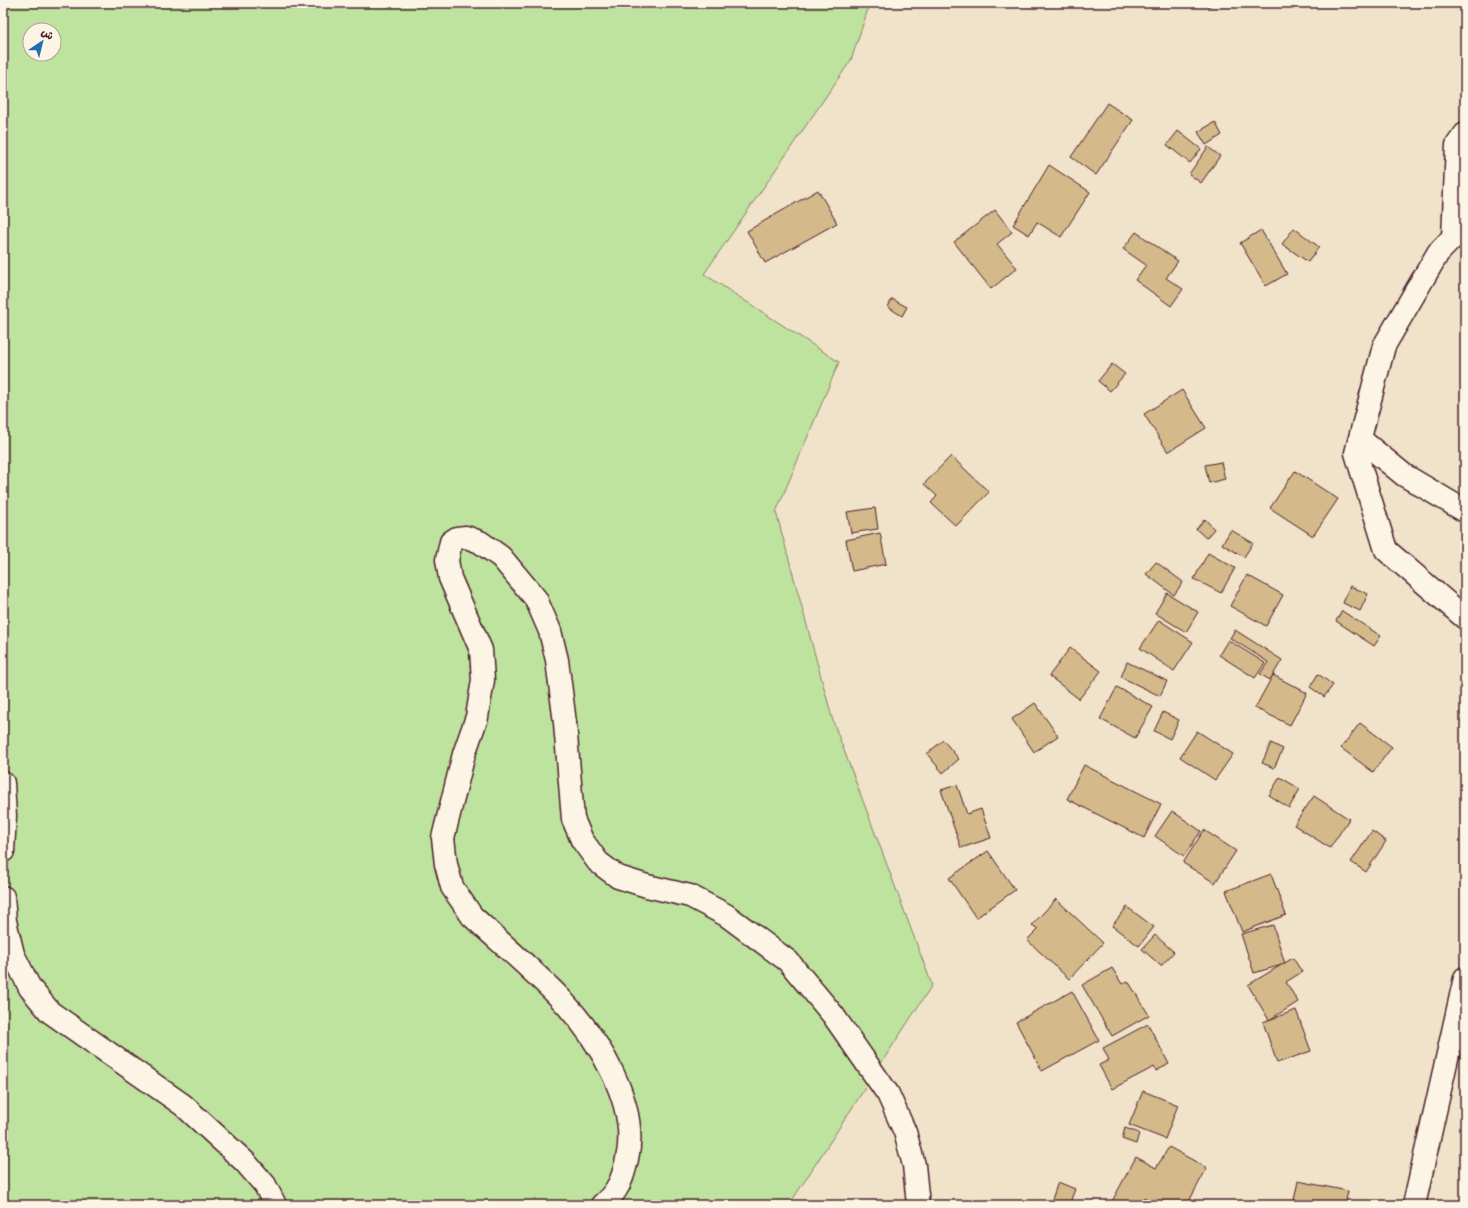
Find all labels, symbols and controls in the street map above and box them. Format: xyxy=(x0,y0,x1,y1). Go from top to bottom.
north arrow xyxy=(22,22,62,62)
text: ش xyxy=(38,25,56,44)

